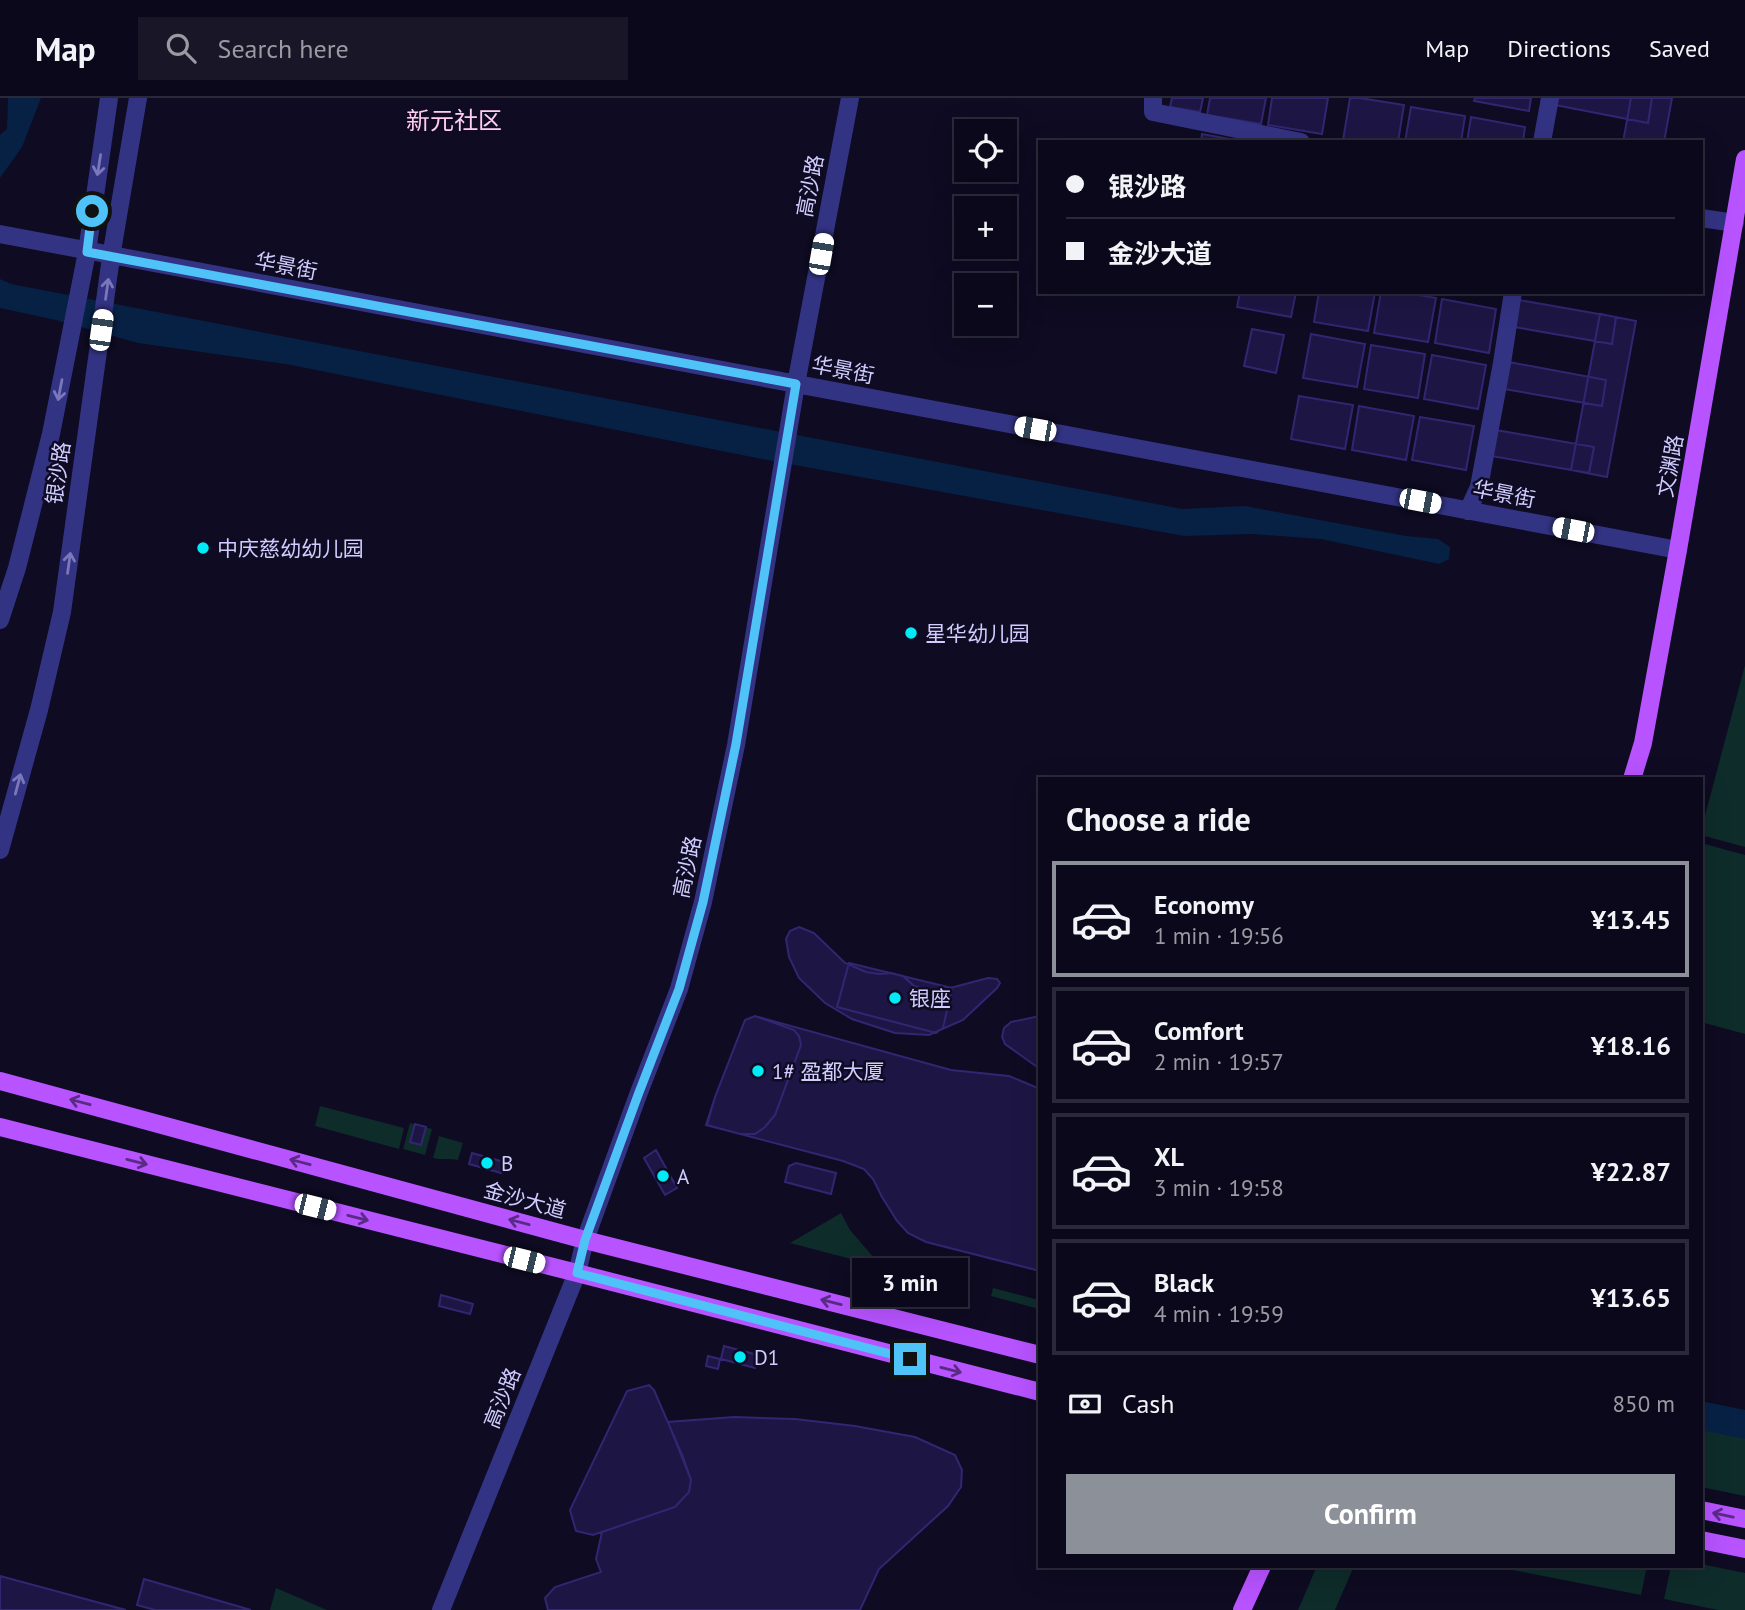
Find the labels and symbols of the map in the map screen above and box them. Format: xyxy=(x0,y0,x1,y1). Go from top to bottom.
district label: 新元社区 xyxy=(406,105,502,136)
street label: 高沙路 xyxy=(791,153,829,219)
one-way arrow xyxy=(92,154,105,176)
route start xyxy=(76,195,108,227)
car xyxy=(808,231,835,277)
street label: 华景街 xyxy=(253,247,319,285)
one-way arrow xyxy=(100,278,113,301)
car xyxy=(88,308,115,352)
street label: 华景街 xyxy=(810,351,876,389)
one-way arrow xyxy=(53,378,66,401)
car xyxy=(1013,415,1058,443)
street label: 文渊路 xyxy=(1651,433,1689,499)
street label: 银沙路 xyxy=(40,440,76,506)
street label: 华景街 xyxy=(1471,475,1537,513)
car xyxy=(1398,487,1443,515)
car xyxy=(1551,516,1596,544)
place label: 中庆慈幼幼儿园 xyxy=(217,535,364,562)
marker: 中庆慈幼幼儿园 xyxy=(195,540,211,556)
one-way arrow xyxy=(62,552,75,575)
place label: 星华幼儿园 xyxy=(925,620,1030,647)
marker: 星华幼儿园 xyxy=(903,625,919,641)
one-way arrow xyxy=(12,773,25,796)
street label: 高沙路 xyxy=(667,833,707,901)
place label: 银座 xyxy=(909,985,951,1012)
marker: 银座 xyxy=(887,990,903,1006)
place label: 1# 盈都大厦 xyxy=(772,1058,885,1085)
marker: 1# 盈都大厦 xyxy=(750,1063,766,1079)
one-way arrow xyxy=(69,1095,91,1108)
place label: B xyxy=(501,1150,513,1177)
one-way arrow xyxy=(289,1155,311,1168)
marker: B xyxy=(479,1155,495,1171)
one-way arrow xyxy=(126,1156,148,1169)
place label: A xyxy=(677,1163,690,1190)
marker: A xyxy=(655,1168,671,1184)
street label: 金沙大道 xyxy=(481,1176,569,1224)
car xyxy=(293,1192,338,1222)
one-way arrow xyxy=(346,1212,369,1225)
one-way arrow xyxy=(508,1214,530,1227)
car xyxy=(502,1245,547,1275)
callout: 3 min xyxy=(852,1258,968,1306)
one-way arrow xyxy=(820,1295,843,1308)
route end xyxy=(894,1343,926,1375)
place label: D1 xyxy=(754,1344,779,1371)
marker: D1 xyxy=(732,1349,748,1365)
street label: 高沙路 xyxy=(478,1364,526,1432)
one-way arrow xyxy=(940,1364,962,1377)
one-way arrow xyxy=(1712,1507,1735,1521)

